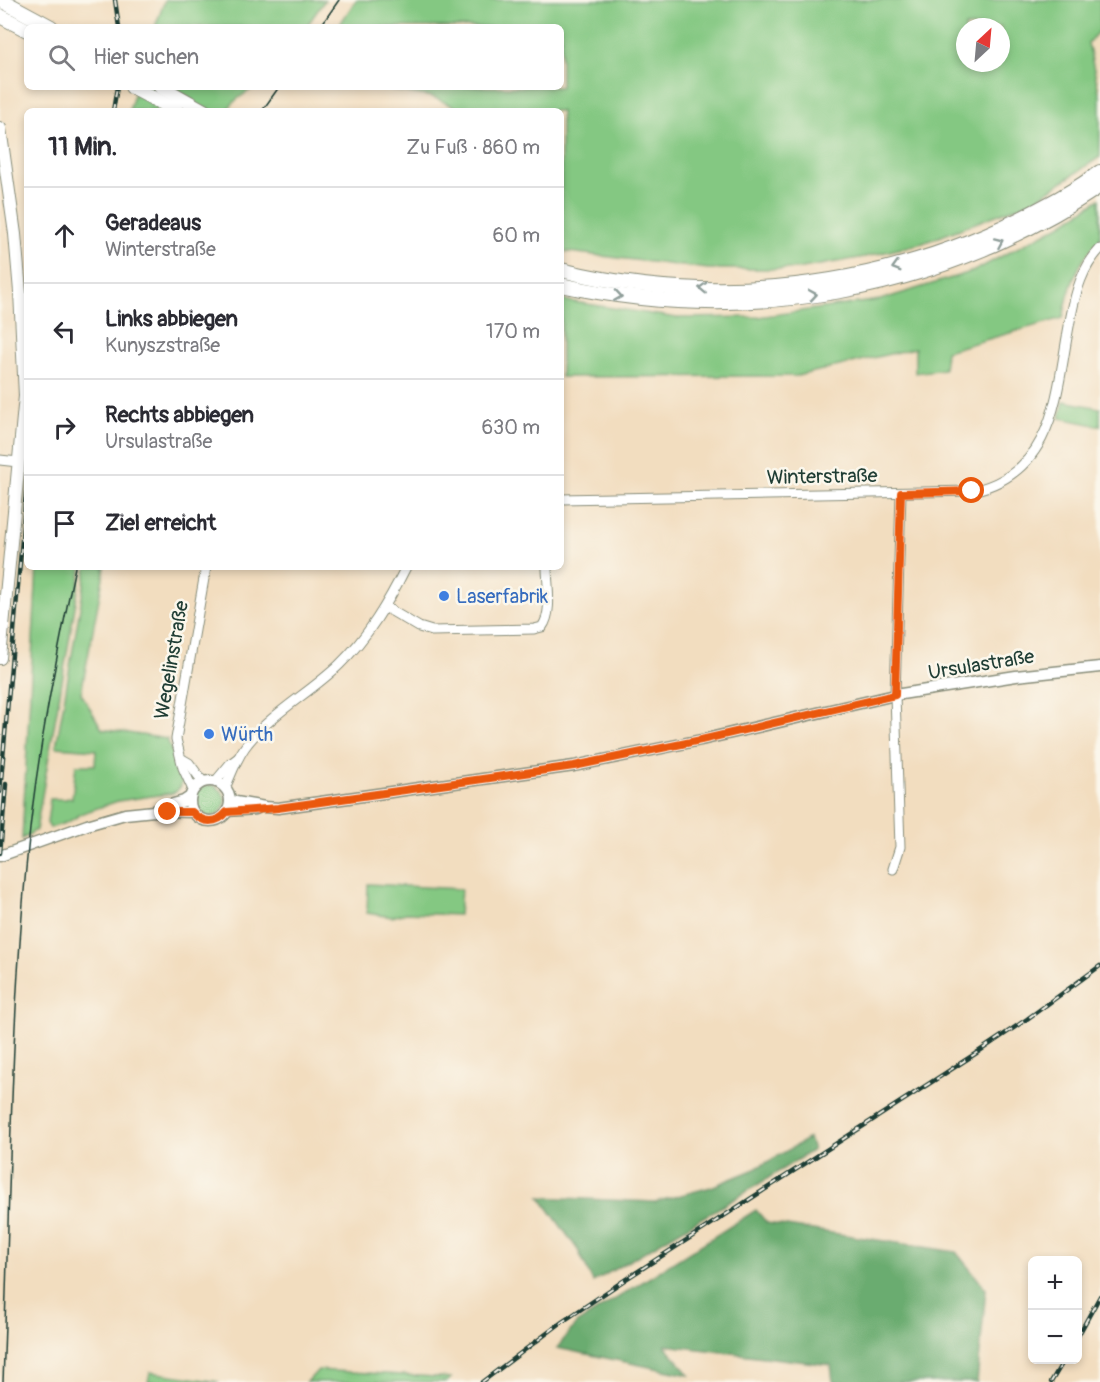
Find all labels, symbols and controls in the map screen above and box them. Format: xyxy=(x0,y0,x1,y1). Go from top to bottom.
north arrow xyxy=(956,18,1010,72)
search box xyxy=(24,24,564,90)
icon: search xyxy=(45,41,78,74)
text: Hier suchen xyxy=(93,43,199,71)
text: 11 Min. xyxy=(48,131,117,163)
text: Zu Fuß · 860 m xyxy=(406,135,540,160)
text: Geradeaus xyxy=(105,209,201,237)
icon: ahead xyxy=(48,219,81,252)
text: 60 m xyxy=(493,223,540,248)
text: Winterstraße xyxy=(105,237,216,262)
one-way arrow xyxy=(993,237,1004,249)
one-way arrow xyxy=(891,260,901,272)
one-way arrow xyxy=(698,282,707,294)
one-way arrow xyxy=(613,289,623,302)
one-way arrow xyxy=(808,290,817,302)
text: Links abbiegen xyxy=(105,305,238,333)
icon: left xyxy=(48,315,81,348)
text: 170 m xyxy=(486,319,540,344)
text: Kunyszstraße xyxy=(105,333,220,358)
text: Rechts abbiegen xyxy=(105,401,254,429)
icon: right xyxy=(48,411,81,444)
text: 630 m xyxy=(481,415,540,440)
text: Ursulastraße xyxy=(105,429,212,454)
street label: Winterstraße xyxy=(766,463,878,490)
route start xyxy=(958,477,984,503)
icon: arrive xyxy=(48,507,81,540)
text: Ziel erreicht xyxy=(105,509,216,537)
place label: Laserfabrik xyxy=(456,584,549,609)
marker: Laserfabrik xyxy=(437,589,451,603)
street label: Wegelinstraße xyxy=(149,599,194,721)
street label: Ursulastraße xyxy=(926,644,1036,685)
place label: Würth xyxy=(221,722,273,747)
marker: Würth xyxy=(202,727,216,741)
route end xyxy=(154,798,180,824)
map controls xyxy=(1028,1256,1082,1364)
button: + xyxy=(1028,1256,1082,1310)
button: − xyxy=(1028,1310,1082,1364)

